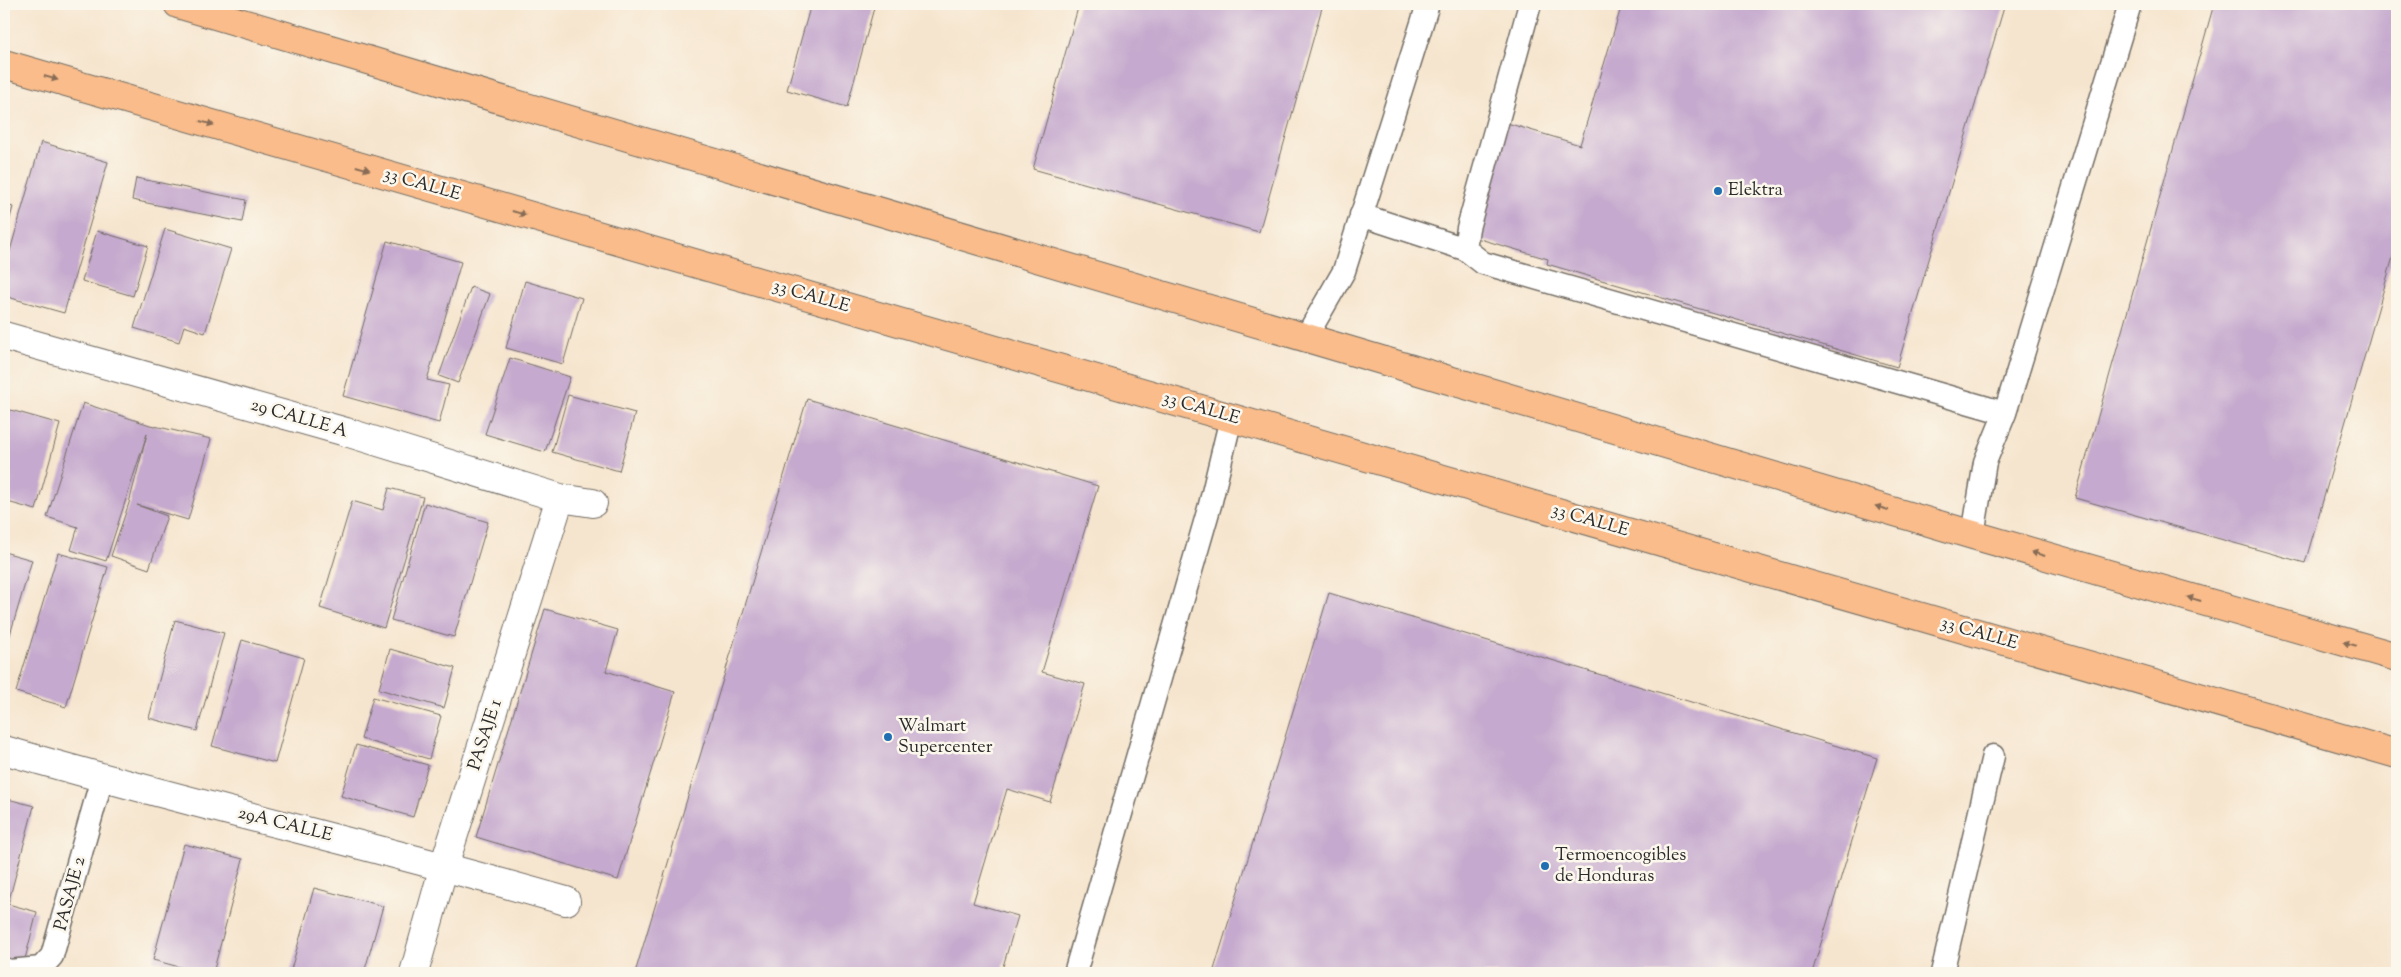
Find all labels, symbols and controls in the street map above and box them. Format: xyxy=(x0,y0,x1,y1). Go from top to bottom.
one-way arrow xyxy=(43,74,58,82)
one-way arrow xyxy=(199,119,214,127)
street label: 33 CALLE xyxy=(380,162,464,208)
one-way arrow xyxy=(355,164,370,172)
place label: Elektra xyxy=(1728,178,1783,204)
marker: Elektra xyxy=(1712,185,1724,197)
one-way arrow xyxy=(512,209,527,217)
street label: 33 CALLE xyxy=(769,274,853,320)
street label: 33 CALLE xyxy=(1159,386,1243,432)
street label: 29 CALLE A xyxy=(247,393,351,445)
street label: 33 CALLE xyxy=(1548,498,1632,544)
one-way arrow xyxy=(1875,504,1890,512)
one-way arrow xyxy=(2030,549,2045,557)
one-way arrow xyxy=(2187,594,2202,602)
street label: 33 CALLE xyxy=(1937,611,2021,657)
one-way arrow xyxy=(2343,639,2358,647)
street label: PASAJE 1 xyxy=(462,696,510,774)
place label: Walmart Supercenter xyxy=(898,714,993,761)
marker: Walmart Supercenter xyxy=(882,731,894,743)
street label: 29A CALLE xyxy=(235,801,335,849)
place label: Termoencogibles de Honduras xyxy=(1555,843,1686,890)
street label: PASAJE 2 xyxy=(49,854,94,934)
marker: Termoencogibles de Honduras xyxy=(1539,860,1551,872)

